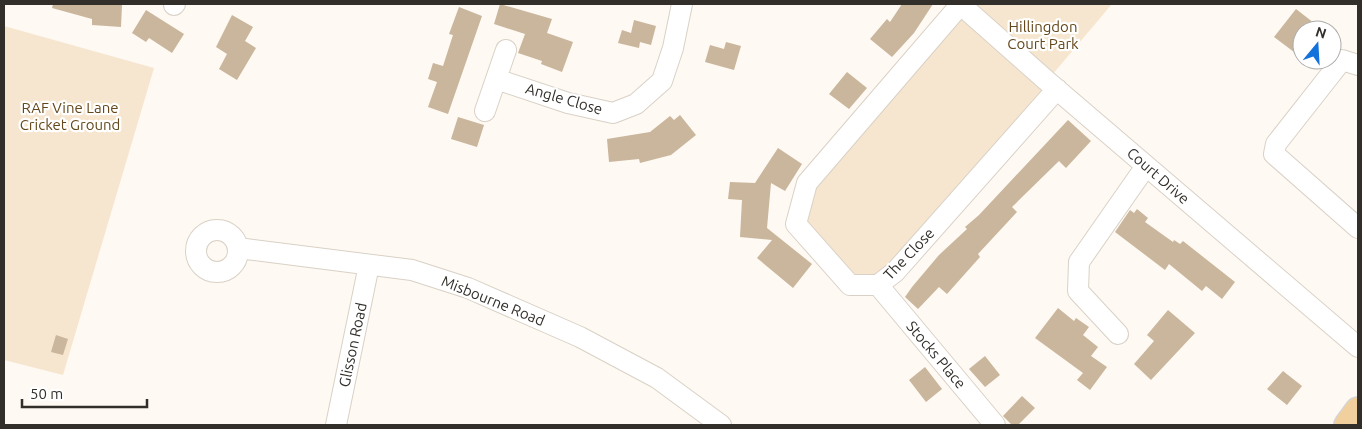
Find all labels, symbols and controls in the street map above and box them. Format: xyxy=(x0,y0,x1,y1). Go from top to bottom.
park label: Hillingdon Court Park xyxy=(1007,18,1079,52)
north arrow xyxy=(1292,20,1342,70)
text: N xyxy=(1314,23,1328,42)
street label: Angle Close xyxy=(524,79,605,118)
park label: RAF Vine Lane Cricket Ground xyxy=(20,99,120,133)
street label: Court Drive xyxy=(1124,144,1193,207)
street label: The Close xyxy=(880,224,937,283)
street label: Misbourne Road xyxy=(439,272,547,329)
street label: Glisson Road xyxy=(335,301,370,389)
street label: Stocks Place xyxy=(903,317,970,392)
scale bar xyxy=(22,376,148,408)
text: 50 m xyxy=(30,385,63,402)

